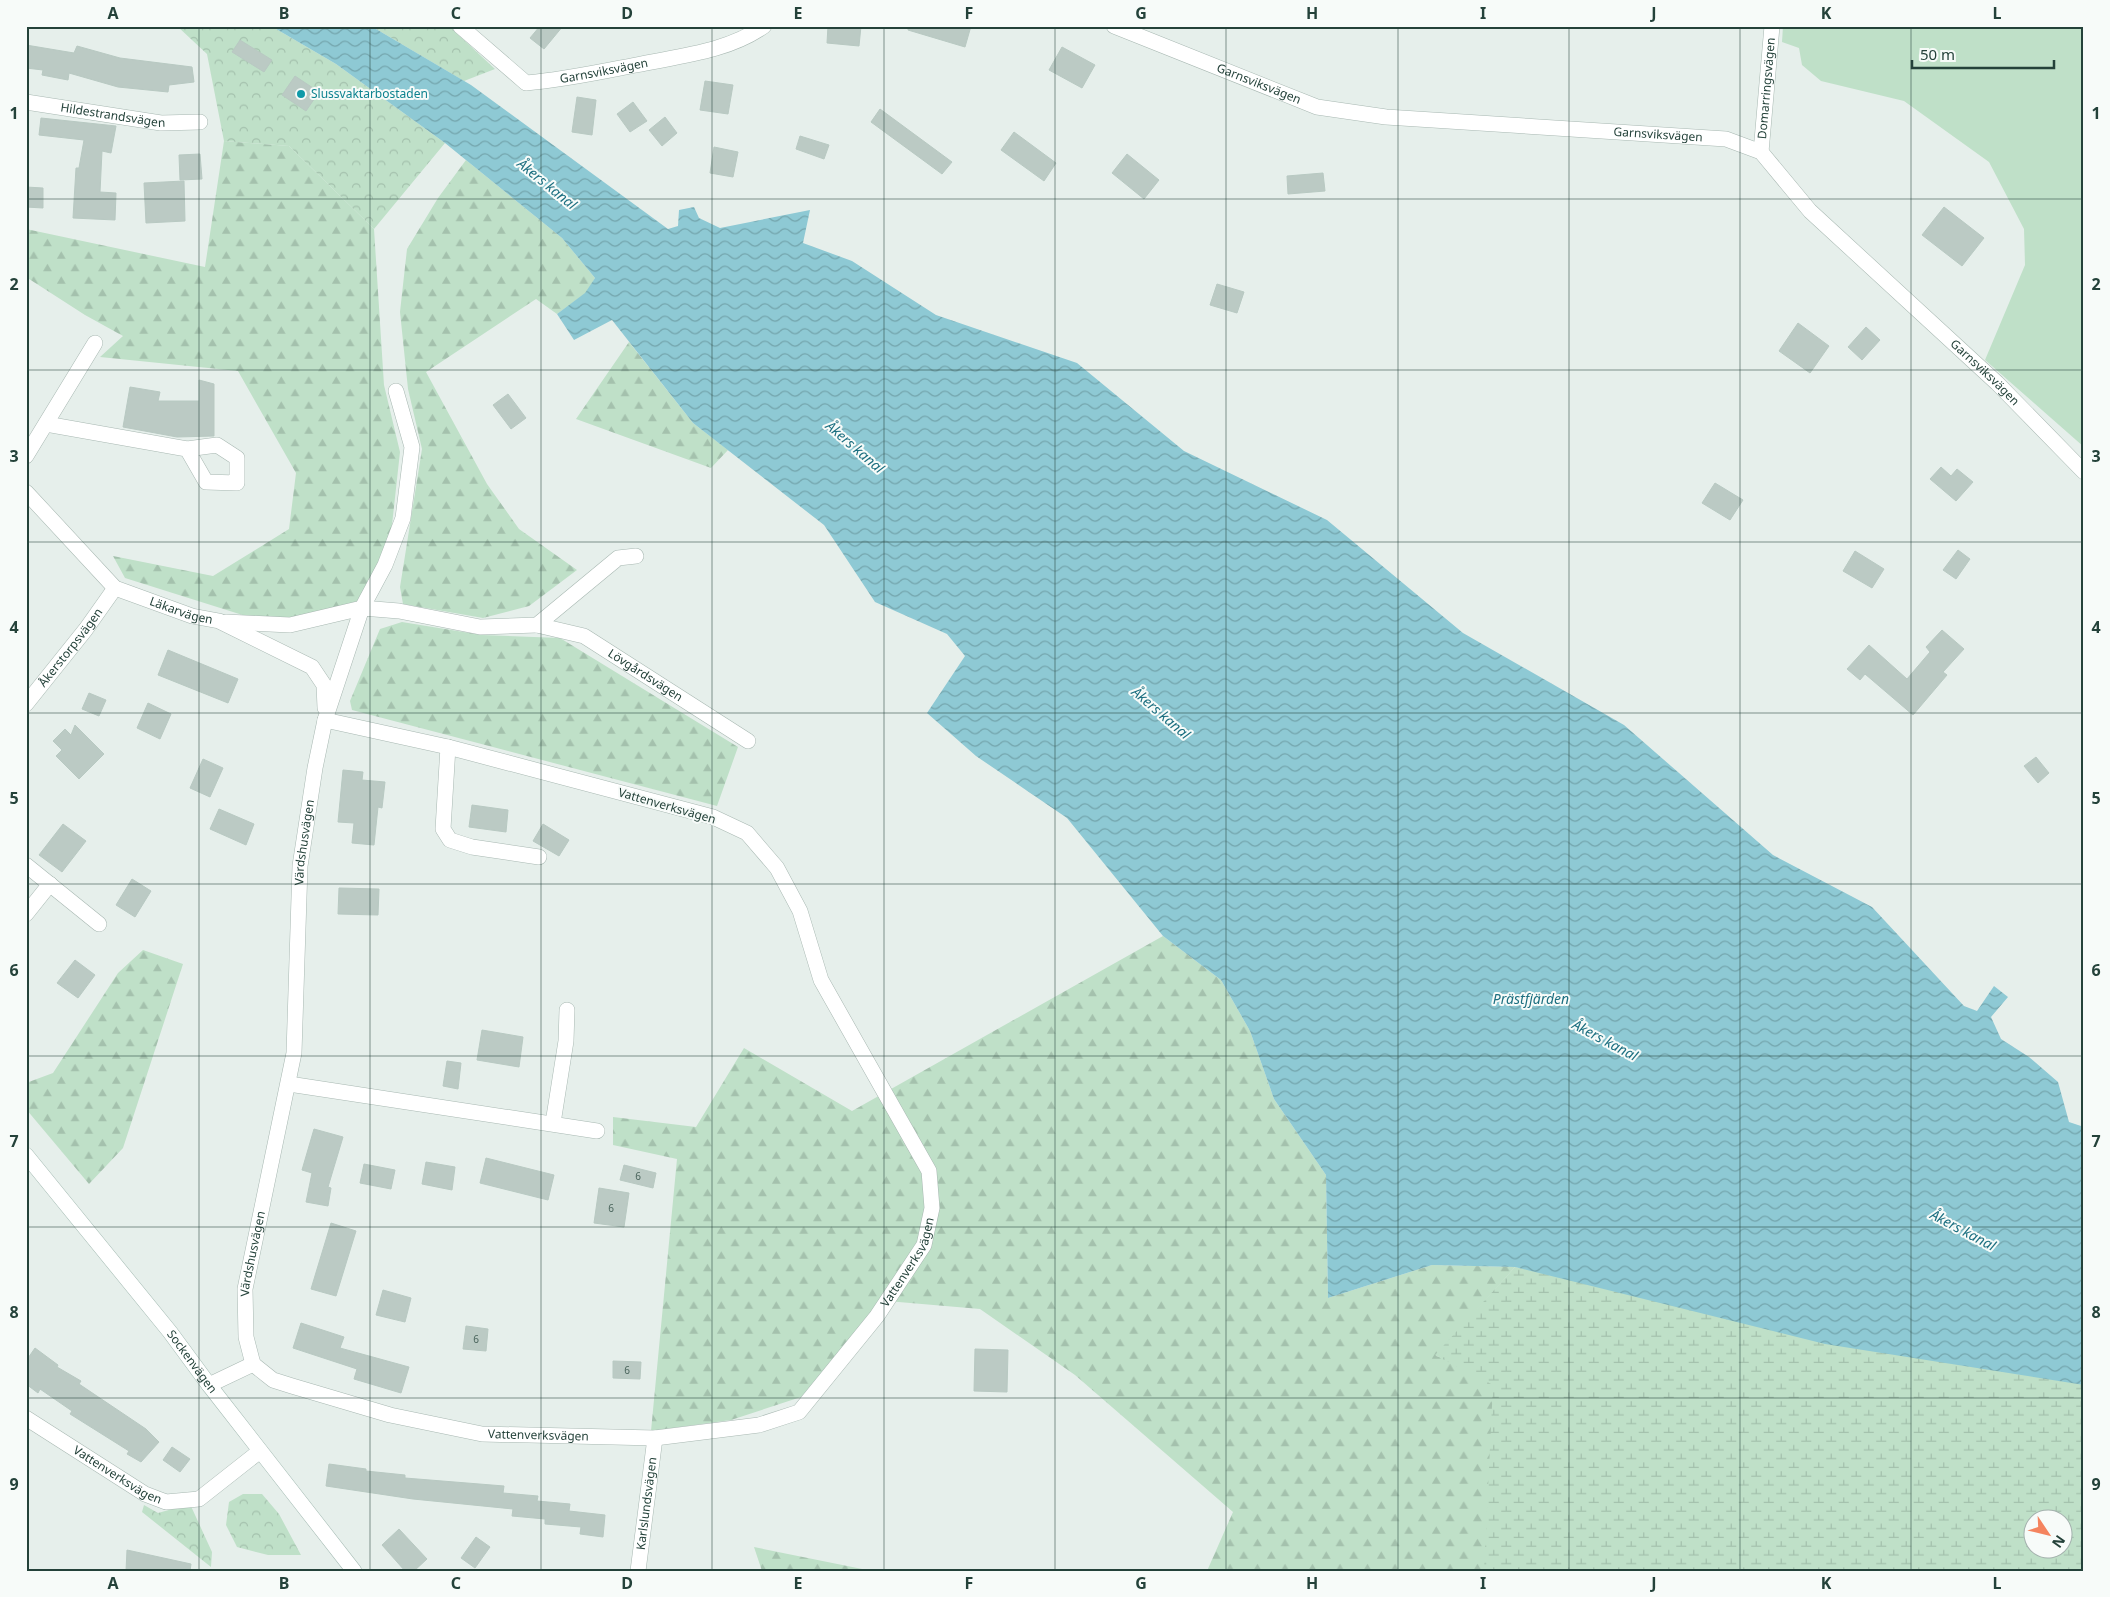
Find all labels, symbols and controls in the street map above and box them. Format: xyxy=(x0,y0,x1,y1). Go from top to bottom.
text: A xyxy=(107,2,119,24)
text: B xyxy=(279,2,289,24)
text: C xyxy=(451,2,461,24)
text: D xyxy=(621,2,633,24)
text: E xyxy=(794,2,803,24)
text: F xyxy=(965,2,973,24)
text: G xyxy=(1135,2,1147,24)
text: H xyxy=(1306,2,1318,24)
text: I xyxy=(1480,2,1486,24)
text: J xyxy=(1649,2,1657,24)
text: K xyxy=(1821,2,1832,24)
text: L xyxy=(1993,2,2002,24)
street label: Domarringsvägen xyxy=(1753,37,1779,140)
scale bar xyxy=(1912,38,2055,70)
text: 50 m xyxy=(1920,44,1955,64)
street label: Garnsviksvägen xyxy=(558,54,649,87)
street label: Garnsviksvägen xyxy=(1214,59,1304,108)
place label: Slussvaktarbostaden xyxy=(311,85,428,102)
marker: Slussvaktarbostaden xyxy=(295,88,307,100)
street label: Hildestrandsvägen xyxy=(59,98,166,131)
text: 1 xyxy=(9,102,19,124)
text: 1 xyxy=(2091,102,2101,124)
street label: Garnsviksvägen xyxy=(1613,123,1703,145)
water label: Åkers kanal xyxy=(513,153,581,214)
text: 2 xyxy=(9,273,19,295)
text: 2 xyxy=(2091,273,2101,295)
street label: Garnsviksvägen xyxy=(1947,335,2023,409)
water label: Åkers kanal xyxy=(821,415,889,477)
text: 3 xyxy=(9,445,19,467)
text: 3 xyxy=(2091,445,2101,467)
street label: Läkarvägen xyxy=(147,592,214,628)
street label: Åkerstorpsvägen xyxy=(34,604,106,690)
text: 4 xyxy=(9,616,19,638)
text: 4 xyxy=(2091,616,2101,638)
street label: Lövgårdsvägen xyxy=(605,644,686,705)
water label: Åkers kanal xyxy=(1127,681,1195,743)
street label: Vattenverksvägen xyxy=(616,783,718,828)
text: 5 xyxy=(9,787,19,809)
text: 5 xyxy=(2091,787,2101,809)
street label: Värdshusvägen xyxy=(290,798,318,886)
text: 6 xyxy=(9,959,19,981)
text: 6 xyxy=(2091,959,2101,981)
water label: Prästfjärden xyxy=(1493,989,1569,1008)
water label: Åkers kanal xyxy=(1568,1014,1642,1065)
text: 7 xyxy=(9,1130,19,1152)
text: 7 xyxy=(2091,1130,2101,1152)
house number: 6 xyxy=(635,1169,641,1183)
house number: 6 xyxy=(608,1201,614,1215)
water label: Åkers kanal xyxy=(1926,1204,2000,1255)
street label: Värdshusvägen xyxy=(236,1209,269,1296)
street label: Vattenverksvägen xyxy=(876,1216,938,1310)
text: 8 xyxy=(9,1301,19,1323)
text: 8 xyxy=(2091,1301,2101,1323)
street label: Sockenvägen xyxy=(163,1326,221,1397)
house number: 6 xyxy=(473,1332,479,1346)
house number: 6 xyxy=(624,1363,630,1377)
street label: Vattenverksvägen xyxy=(488,1425,589,1444)
street label: Vattenverksvägen xyxy=(70,1441,164,1508)
street label: Karlslundsvägen xyxy=(632,1456,660,1551)
text: 9 xyxy=(9,1473,19,1495)
text: 9 xyxy=(2091,1473,2101,1495)
north arrow xyxy=(2022,1510,2072,1560)
text: N xyxy=(2048,1532,2070,1552)
text: A xyxy=(107,1572,119,1594)
text: B xyxy=(279,1572,289,1594)
text: C xyxy=(451,1572,461,1594)
text: D xyxy=(621,1572,633,1594)
text: E xyxy=(794,1572,803,1594)
text: F xyxy=(965,1572,973,1594)
text: G xyxy=(1135,1572,1147,1594)
text: H xyxy=(1306,1572,1318,1594)
text: I xyxy=(1480,1572,1486,1594)
text: J xyxy=(1649,1572,1657,1594)
text: K xyxy=(1821,1572,1832,1594)
text: L xyxy=(1993,1572,2002,1594)

